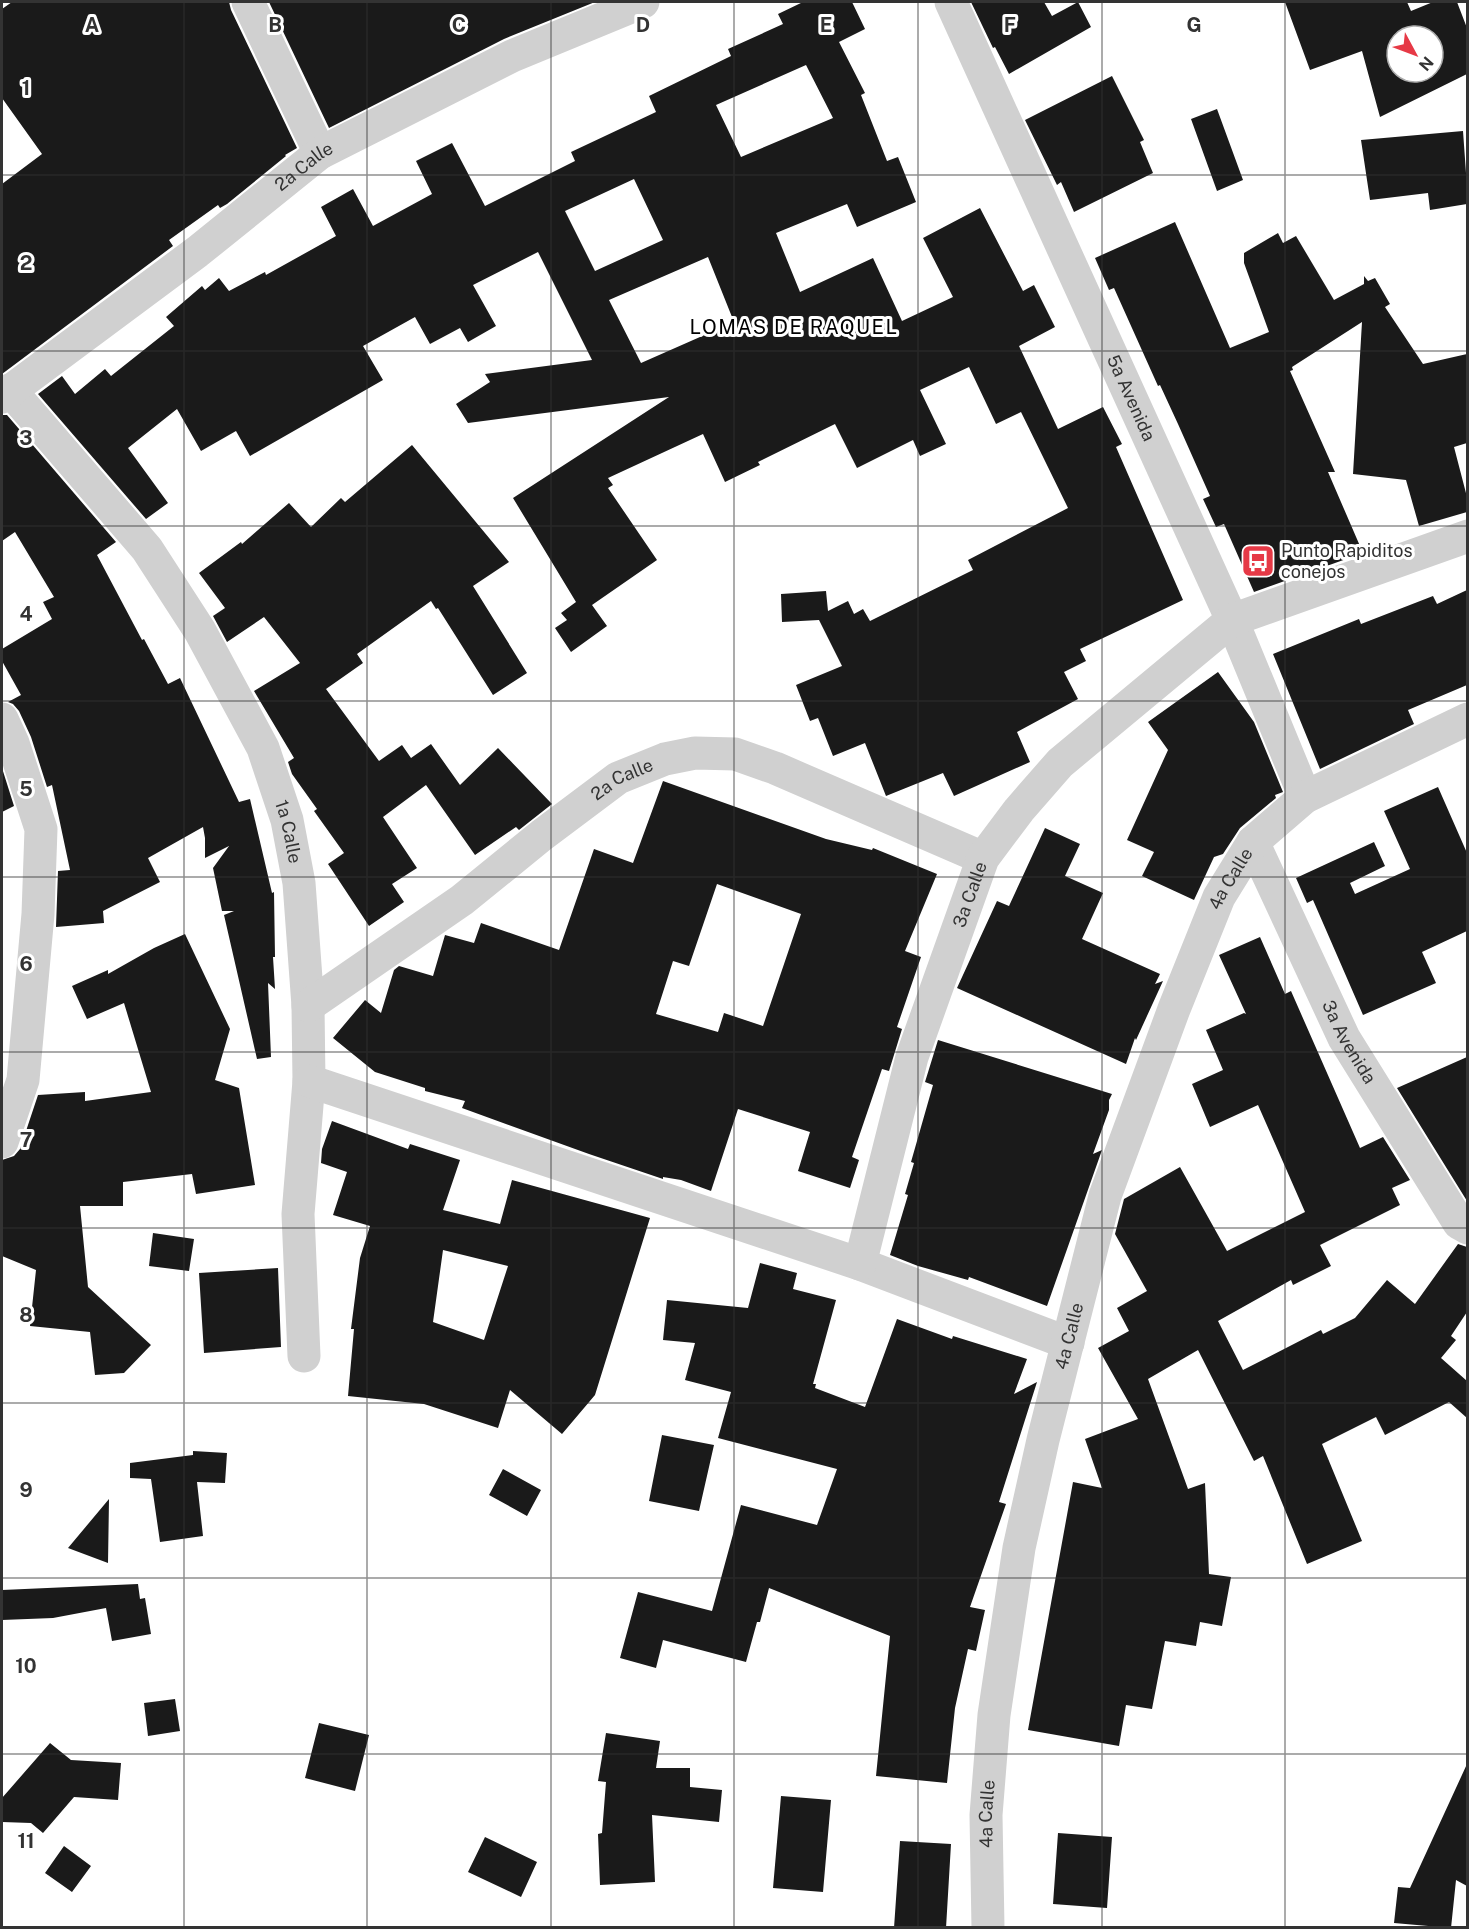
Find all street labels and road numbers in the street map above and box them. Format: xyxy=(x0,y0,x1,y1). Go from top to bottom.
street label: 2a Calle xyxy=(270,137,336,195)
street label: 5a Avenida xyxy=(1103,351,1160,444)
street label: 2a Calle xyxy=(587,754,656,805)
street label: 1a Calle xyxy=(271,797,306,865)
street label: 4a Calle xyxy=(1204,844,1257,913)
street label: 3a Calle xyxy=(948,859,991,930)
street label: 3a Avenida xyxy=(1318,997,1381,1087)
street label: 4a Calle xyxy=(1050,1300,1087,1372)
street label: 4a Calle xyxy=(975,1779,999,1848)

